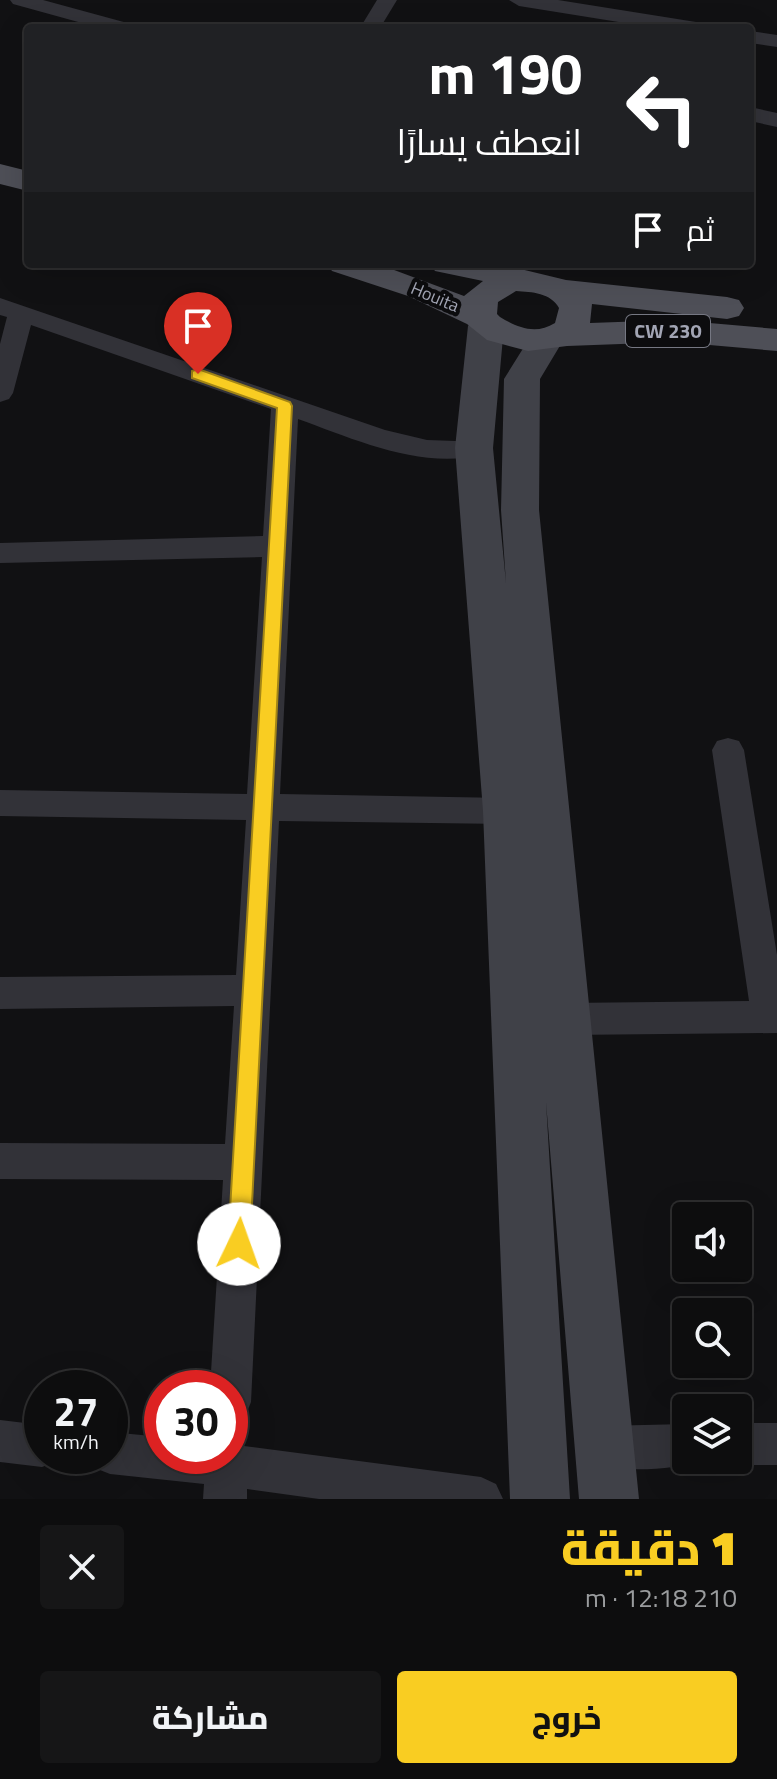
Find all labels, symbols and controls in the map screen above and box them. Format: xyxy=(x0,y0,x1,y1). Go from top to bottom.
text: 190 m xyxy=(429,31,582,116)
icon: left xyxy=(610,56,714,160)
text: انعطف يسارًا xyxy=(397,114,582,169)
text: ثم xyxy=(686,207,714,253)
icon: arrive xyxy=(626,208,670,252)
street label: Houita xyxy=(407,274,464,319)
pin xyxy=(164,292,232,374)
icon: arrive xyxy=(176,304,220,348)
road number: CW 230 xyxy=(626,315,710,347)
position arrow xyxy=(197,1202,281,1286)
map controls xyxy=(672,1202,752,1474)
button: sound xyxy=(672,1202,752,1282)
button: search xyxy=(672,1298,752,1378)
speed limit sign: 30 xyxy=(144,1370,248,1474)
text: 27 xyxy=(54,1381,98,1442)
button: layers xyxy=(672,1394,752,1474)
text: km/h xyxy=(53,1426,99,1457)
text: 1 دقيقة xyxy=(561,1511,737,1584)
button: close xyxy=(40,1525,124,1609)
text: 210 m · 12:18 xyxy=(585,1578,737,1617)
button: مشاركة xyxy=(40,1671,381,1763)
button: خروج xyxy=(397,1671,737,1763)

